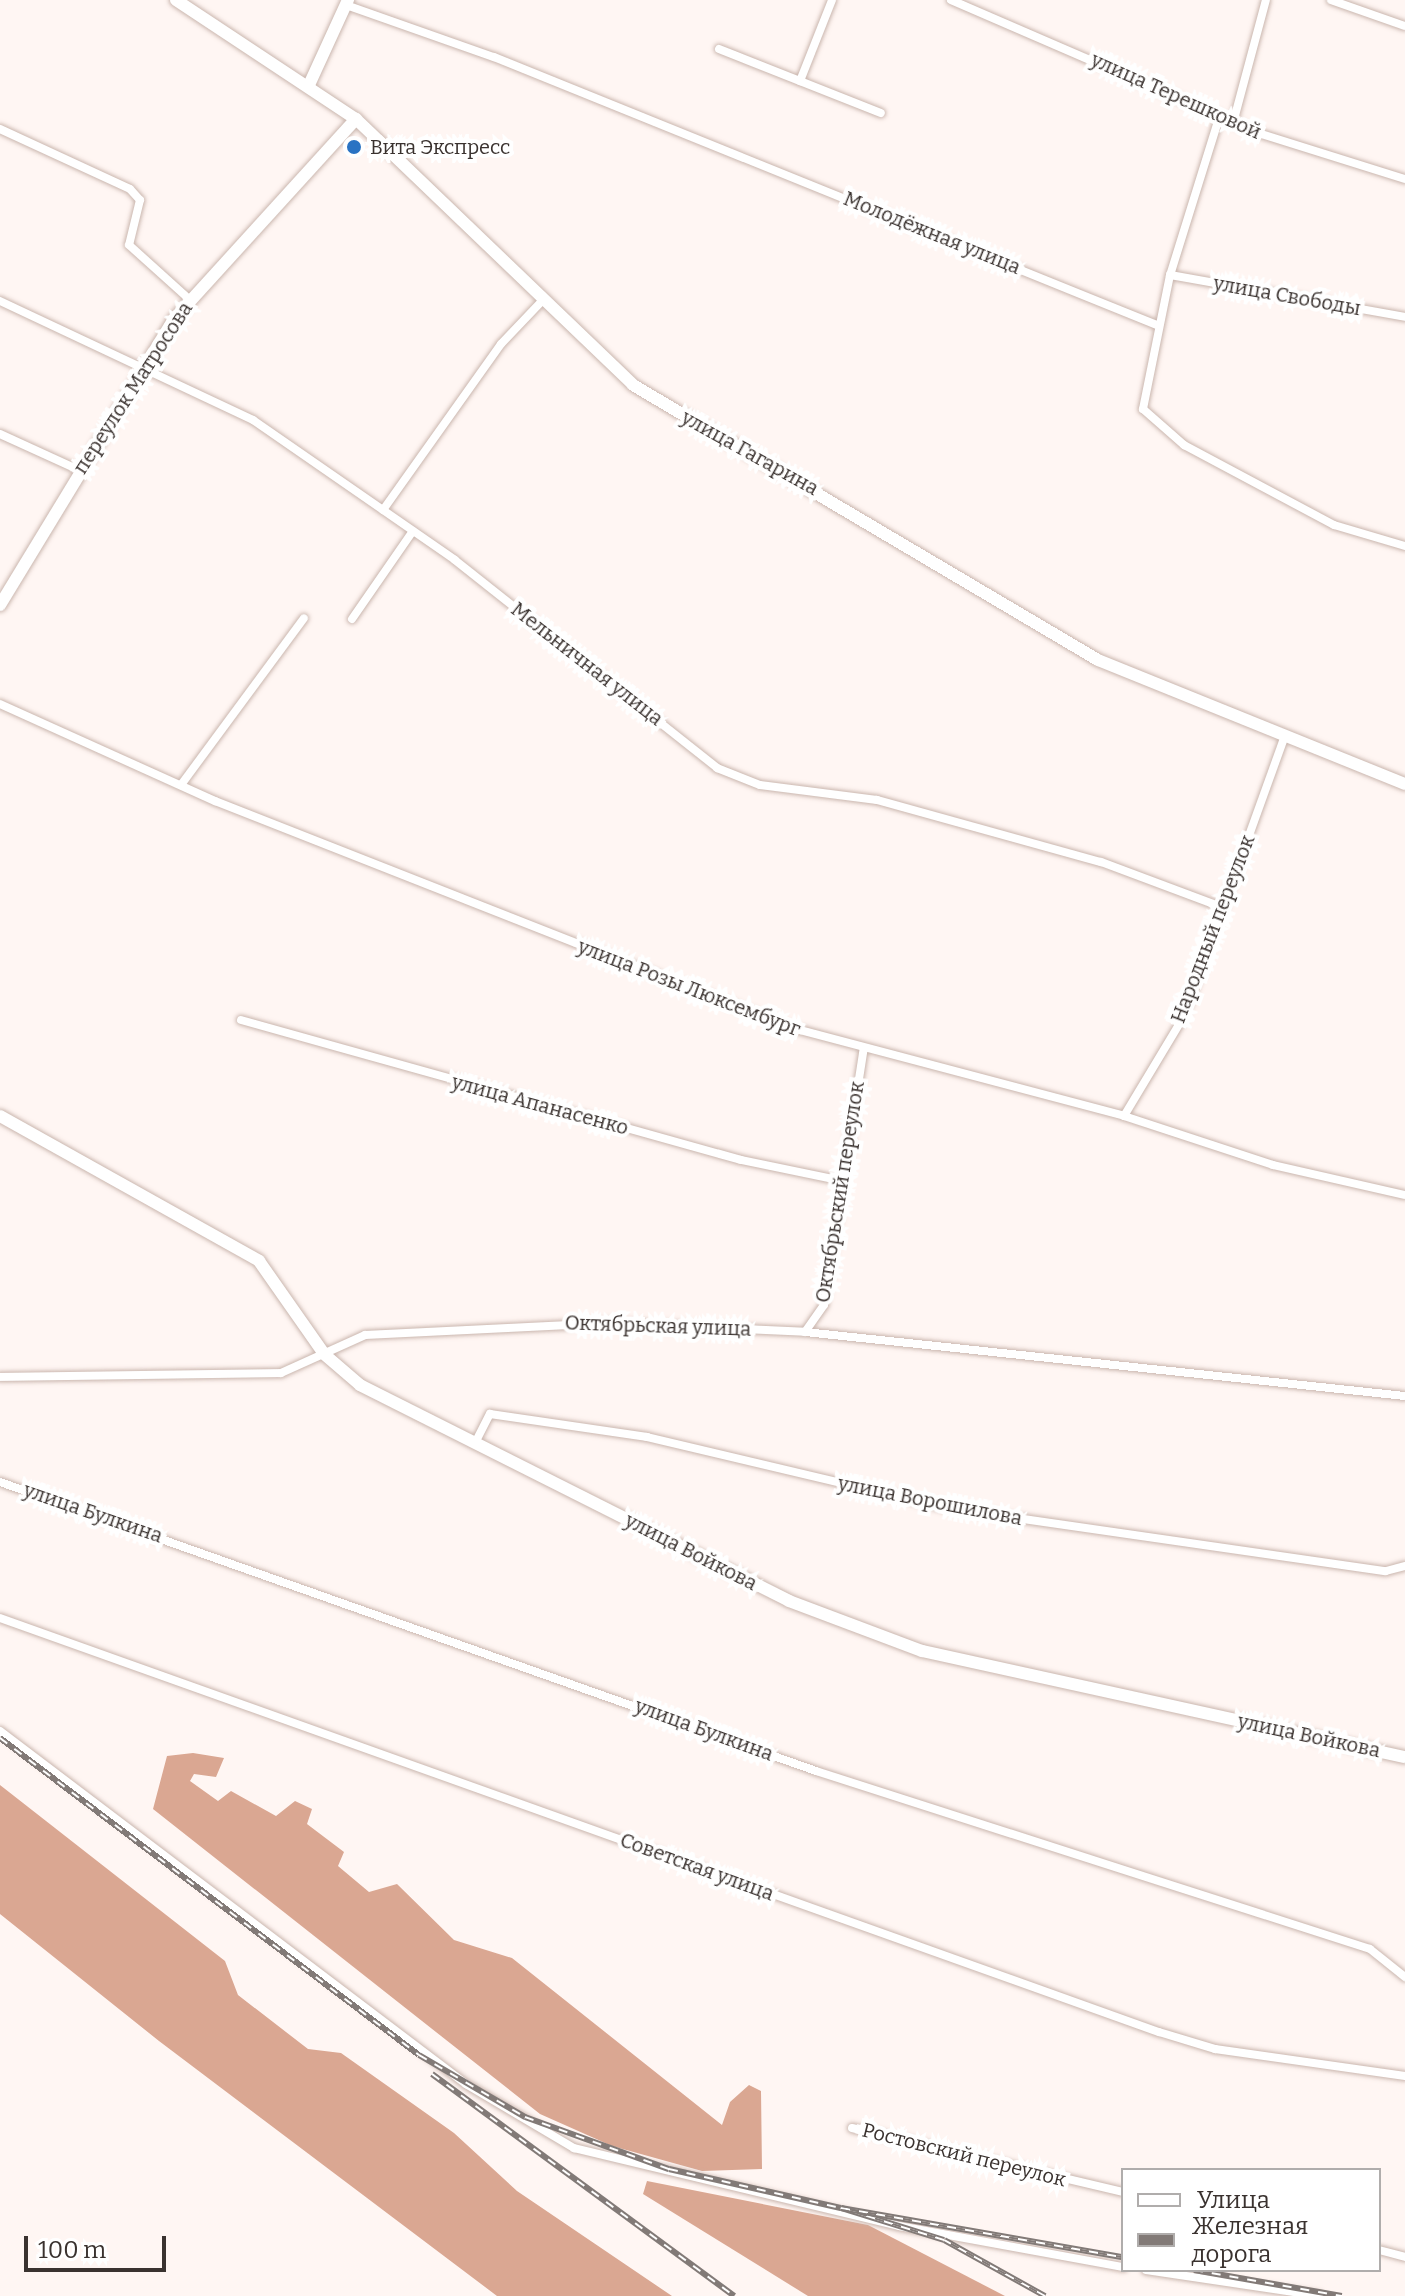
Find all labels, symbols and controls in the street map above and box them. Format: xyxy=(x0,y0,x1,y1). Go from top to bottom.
street label: улица Терешковой xyxy=(1087,48,1265,144)
place label: Вита Экспресс xyxy=(370,135,510,159)
marker: Вита Экспресс xyxy=(345,138,363,156)
street label: Молодёжная улица xyxy=(840,187,1024,279)
street label: улица Свободы xyxy=(1211,271,1363,321)
street label: переулок Матросова xyxy=(68,298,198,478)
street label: улица Гагарина xyxy=(677,405,823,501)
street label: Мельничная улица xyxy=(506,597,668,731)
street label: Народный переулок xyxy=(1166,832,1260,1026)
street label: улица Розы Люксембург xyxy=(574,934,804,1042)
street label: улица Апанасенко xyxy=(449,1070,631,1140)
street label: Октябрьский переулок xyxy=(811,1080,869,1304)
street label: Октябрьская улица xyxy=(564,1311,752,1341)
street label: улица Ворошилова xyxy=(836,1471,1024,1531)
street label: улица Булкина xyxy=(20,1478,166,1548)
street label: улица Войкова xyxy=(621,1508,761,1596)
street label: улица Булкина xyxy=(632,1694,776,1766)
street label: улица Войкова xyxy=(1236,1709,1382,1763)
street label: Советская улица xyxy=(617,1828,777,1906)
street label: Ростовский переулок xyxy=(860,2118,1068,2192)
legend xyxy=(1121,2168,1381,2272)
text: Улица xyxy=(1197,2186,1270,2214)
text: Железная дорога xyxy=(1191,2212,1308,2268)
scale bar xyxy=(28,2220,170,2270)
text: 100 m xyxy=(38,2236,106,2264)

